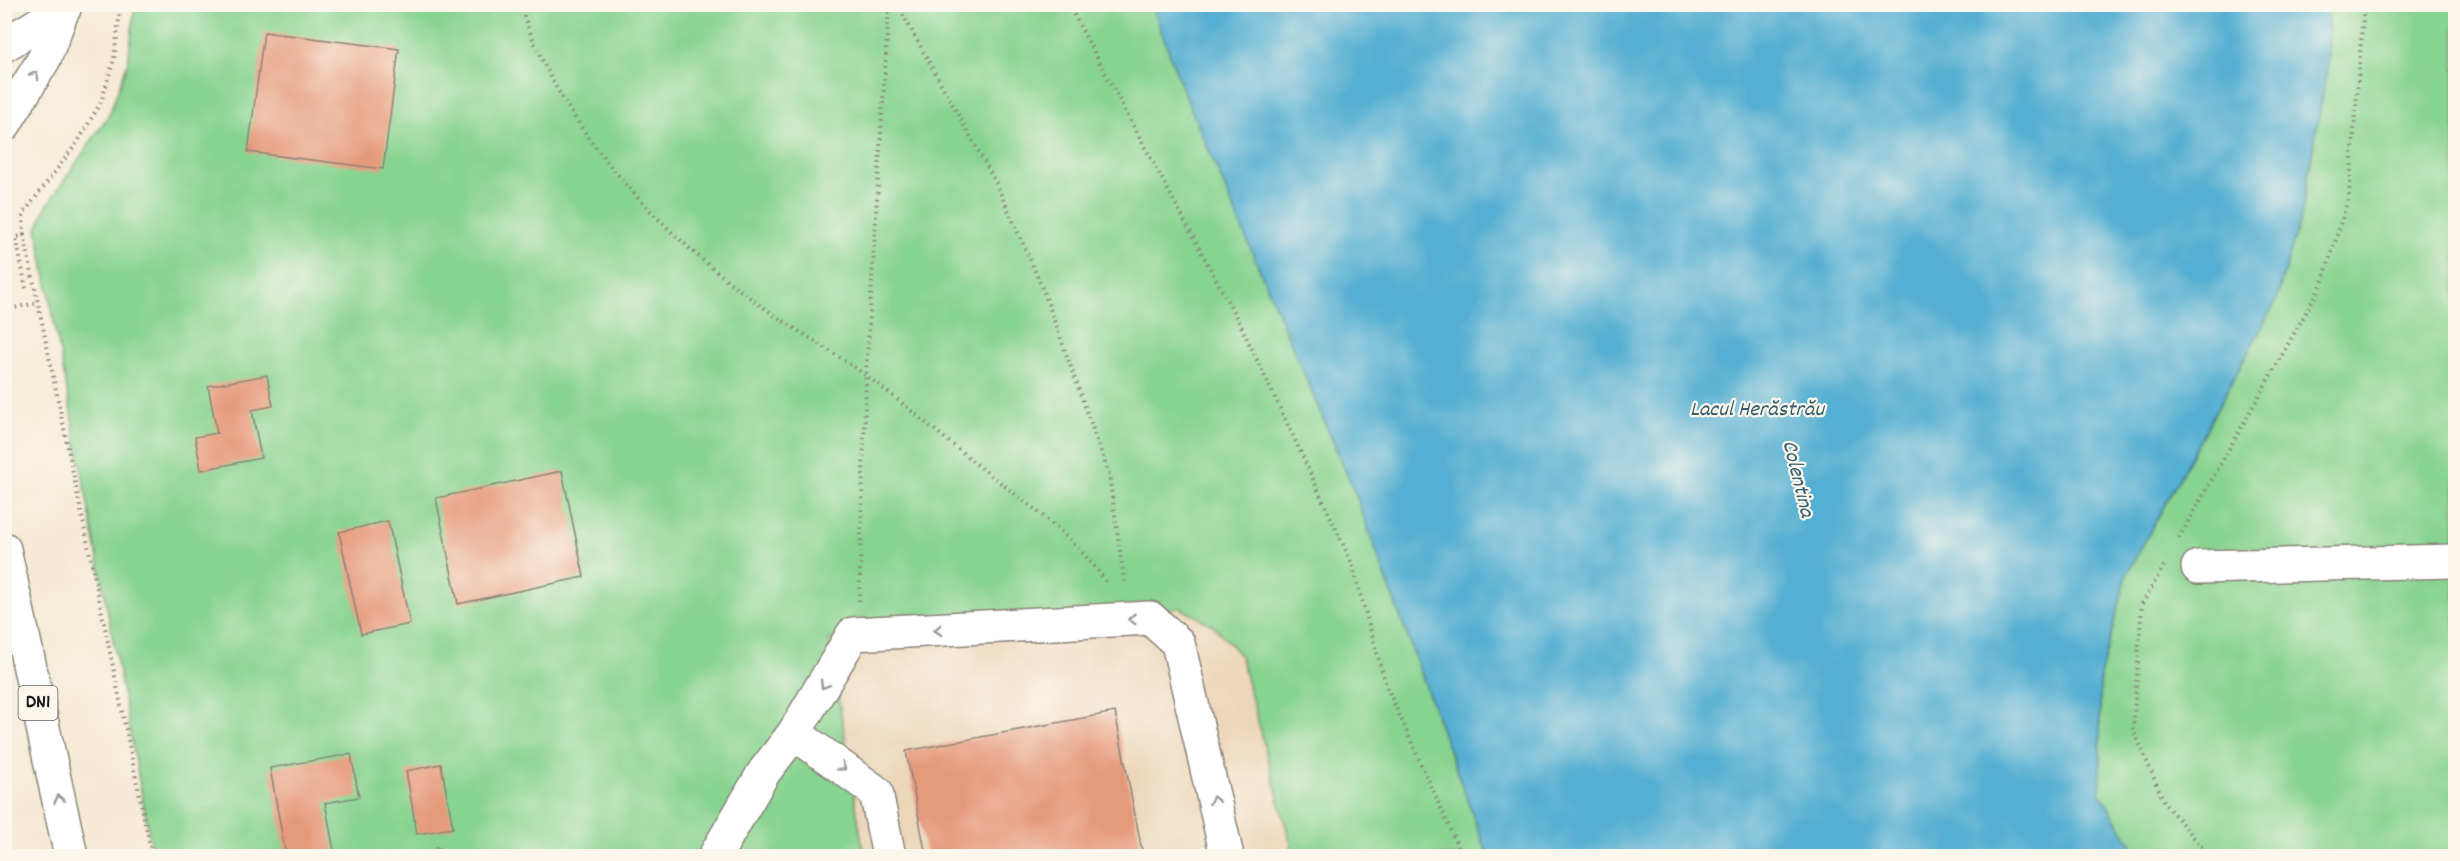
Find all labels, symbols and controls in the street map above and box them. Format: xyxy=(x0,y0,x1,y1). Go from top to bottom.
one-way arrow xyxy=(28,71,39,82)
water label: Lacul Herăstrău xyxy=(1690,395,1826,426)
water label: Colentina xyxy=(1772,437,1822,522)
one-way arrow xyxy=(1128,613,1137,626)
one-way arrow xyxy=(933,623,942,636)
one-way arrow xyxy=(819,679,831,689)
road number: DN1 xyxy=(18,686,57,720)
one-way arrow xyxy=(835,760,846,771)
one-way arrow xyxy=(53,795,66,805)
one-way arrow xyxy=(1209,795,1222,805)

